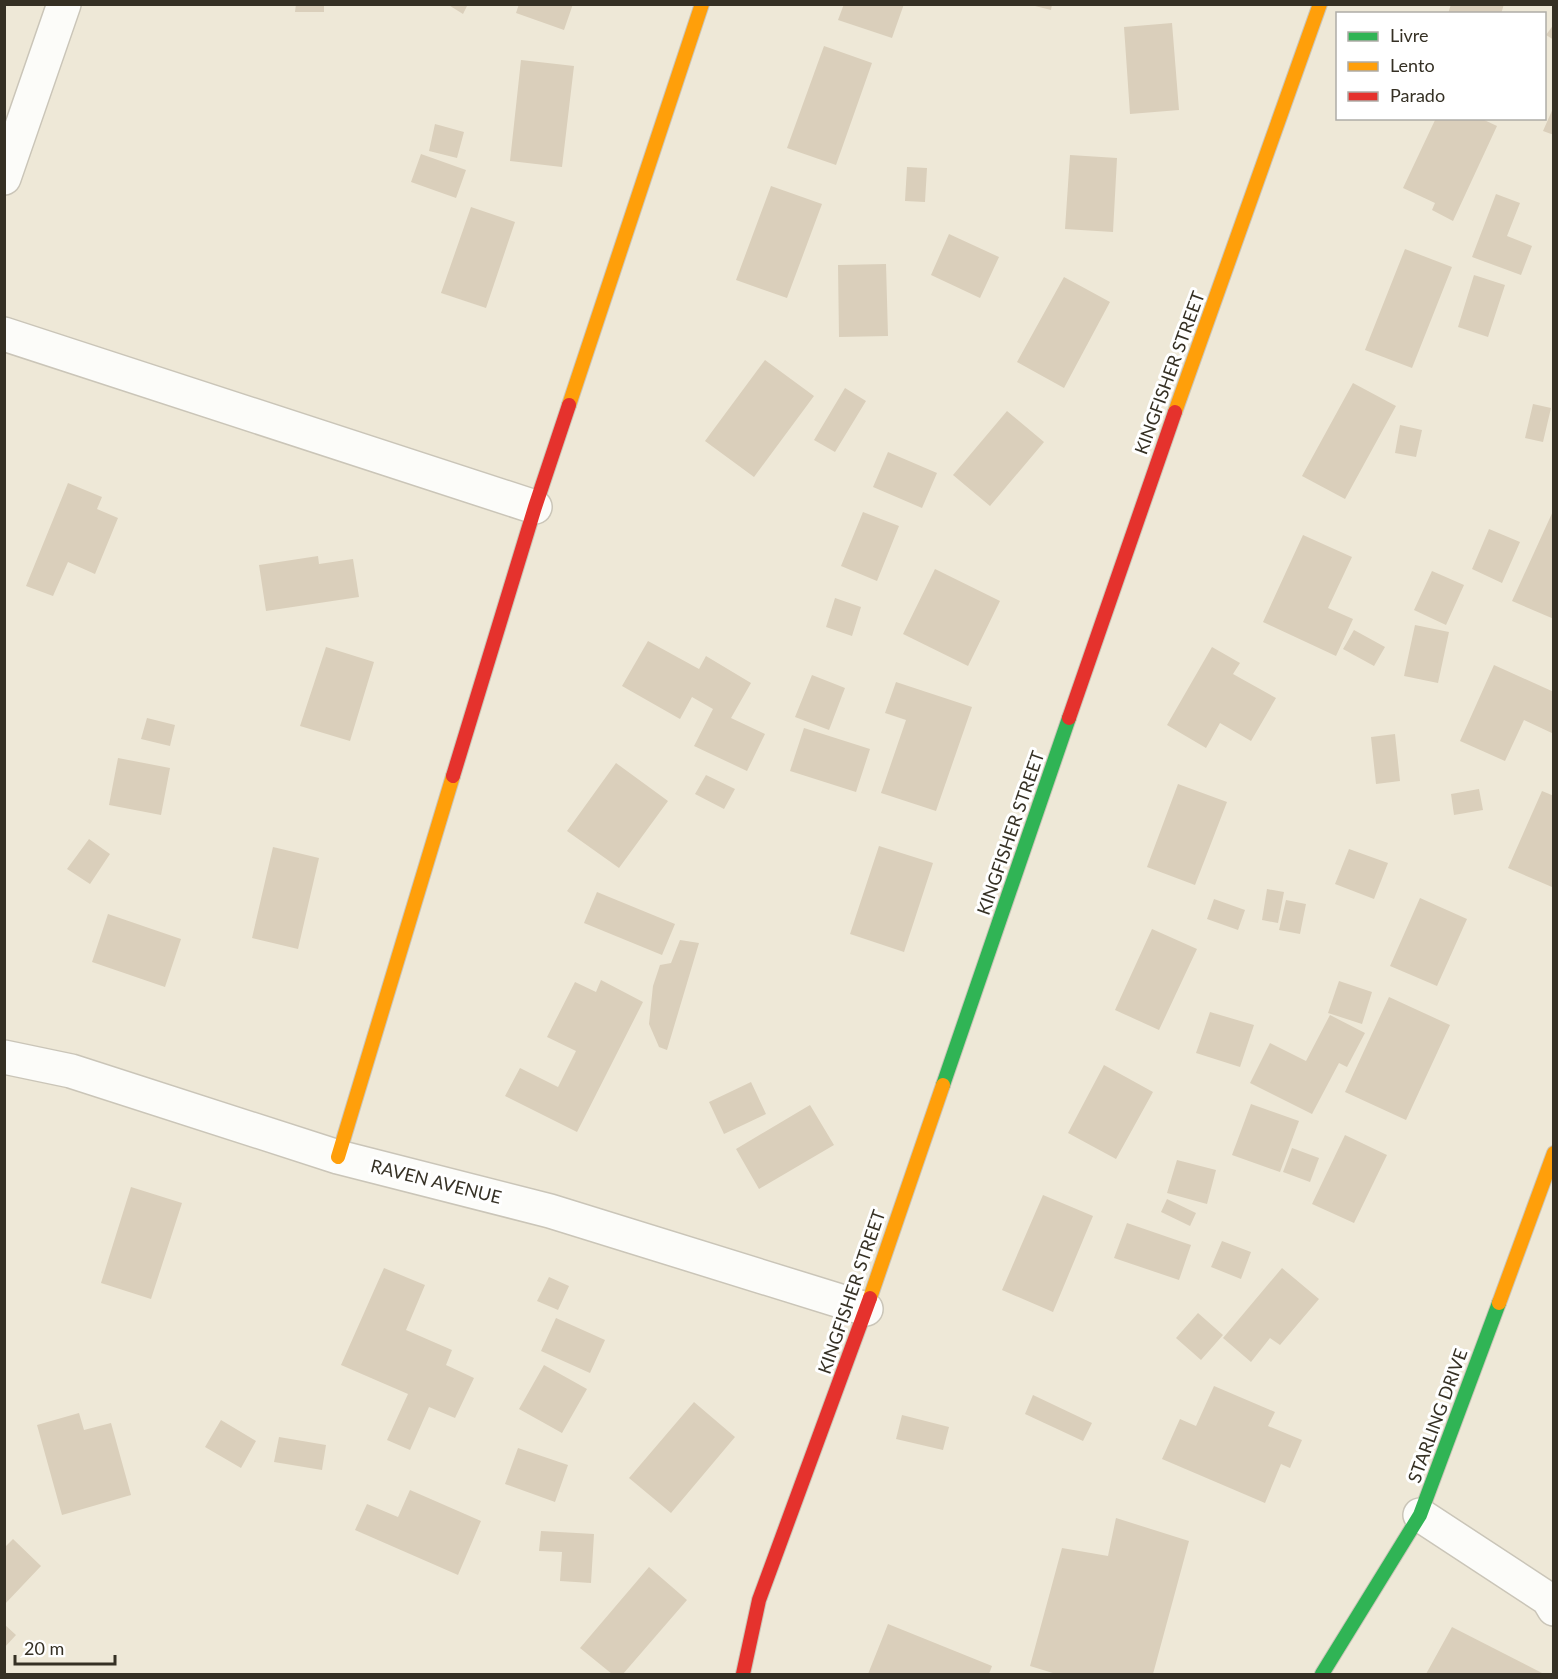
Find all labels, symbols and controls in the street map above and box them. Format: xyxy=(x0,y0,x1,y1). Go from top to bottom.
legend xyxy=(1336,12,1546,120)
text: Livre xyxy=(1390,24,1429,46)
text: Lento xyxy=(1390,54,1435,76)
text: Parado xyxy=(1390,84,1445,106)
street label: KINGFISHER STREET xyxy=(1129,288,1209,457)
street label: KINGFISHER STREET xyxy=(972,747,1049,918)
street label: RAVEN AVENUE xyxy=(369,1154,504,1208)
street label: KINGFISHER STREET xyxy=(813,1206,890,1377)
street label: STARLING DRIVE xyxy=(1403,1346,1472,1486)
scale bar xyxy=(15,1628,116,1666)
text: 20 m xyxy=(24,1637,64,1659)

